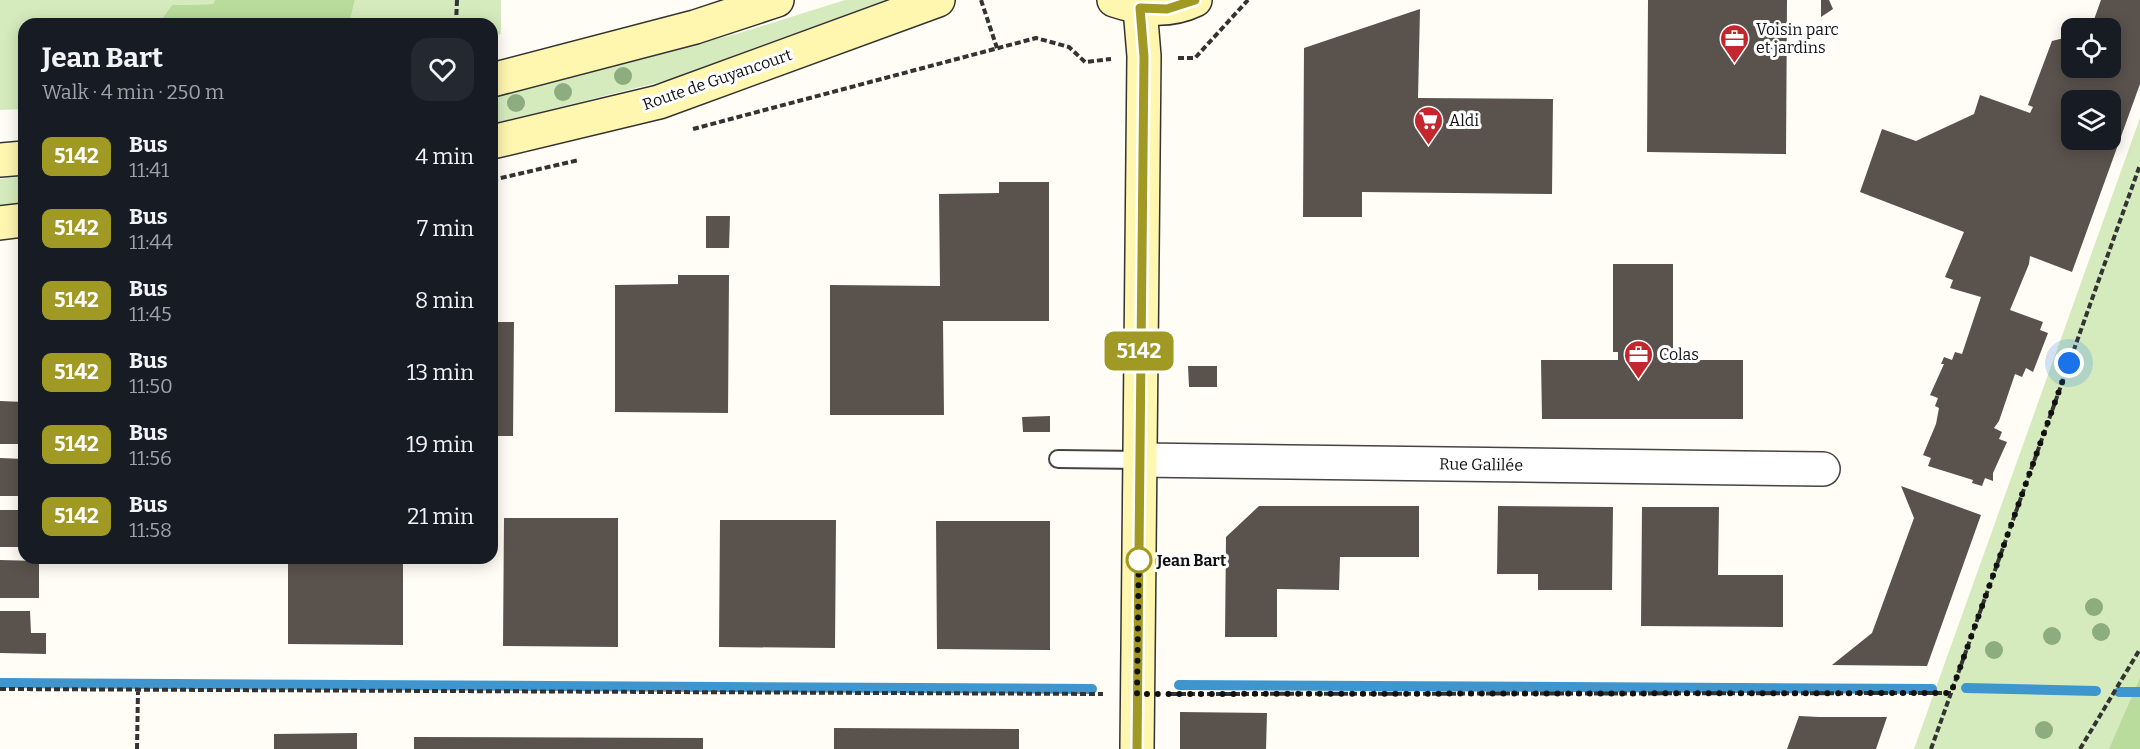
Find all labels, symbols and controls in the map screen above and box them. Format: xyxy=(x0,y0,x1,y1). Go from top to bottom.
map controls xyxy=(2061,18,2121,150)
button: locate xyxy=(2061,18,2121,78)
place label: Voisin parc et jardins xyxy=(1756,20,1839,57)
office icon: Voisin parc et jardins xyxy=(1719,22,1751,64)
button: heart xyxy=(411,38,474,101)
text: Jean Bart xyxy=(42,41,163,74)
street label: Route de Guyancourt xyxy=(640,45,794,114)
text: Walk · 4 min · 250 m xyxy=(42,80,224,104)
button: layers xyxy=(2061,90,2121,150)
supermarket icon: Aldi xyxy=(1412,104,1444,146)
place label: Aldi xyxy=(1449,111,1479,130)
text: Bus xyxy=(129,131,168,158)
text: 5142 xyxy=(54,143,99,169)
text: 4 min xyxy=(415,143,474,170)
text: 11:41 xyxy=(129,158,169,182)
text: Bus xyxy=(129,203,168,230)
text: 5142 xyxy=(54,215,99,241)
text: 7 min xyxy=(417,215,474,242)
text: 11:44 xyxy=(129,230,173,254)
text: Bus xyxy=(129,275,168,302)
text: 5142 xyxy=(54,287,99,313)
text: 8 min xyxy=(415,287,474,314)
text: 11:45 xyxy=(129,302,172,326)
line badge: 5142 xyxy=(1097,332,1181,370)
text: 5142 xyxy=(1117,338,1161,364)
office icon: Colas xyxy=(1622,338,1654,380)
place label: Colas xyxy=(1659,345,1699,364)
text: Bus xyxy=(129,347,168,374)
your location xyxy=(2054,348,2084,378)
text: 5142 xyxy=(54,359,99,385)
text: 13 min xyxy=(407,359,474,386)
text: 11:50 xyxy=(129,374,173,398)
text: Bus xyxy=(129,419,168,446)
text: 5142 xyxy=(54,431,99,457)
text: 19 min xyxy=(406,431,474,458)
text: 11:56 xyxy=(129,446,172,470)
street label: Rue Galilée xyxy=(1439,454,1523,475)
text: Bus xyxy=(129,491,168,518)
text: 5142 xyxy=(54,503,99,529)
text: 21 min xyxy=(407,503,474,530)
text: 11:58 xyxy=(129,518,172,542)
marker: Jean Bart xyxy=(1126,547,1152,573)
place label: Jean Bart xyxy=(1156,551,1227,570)

